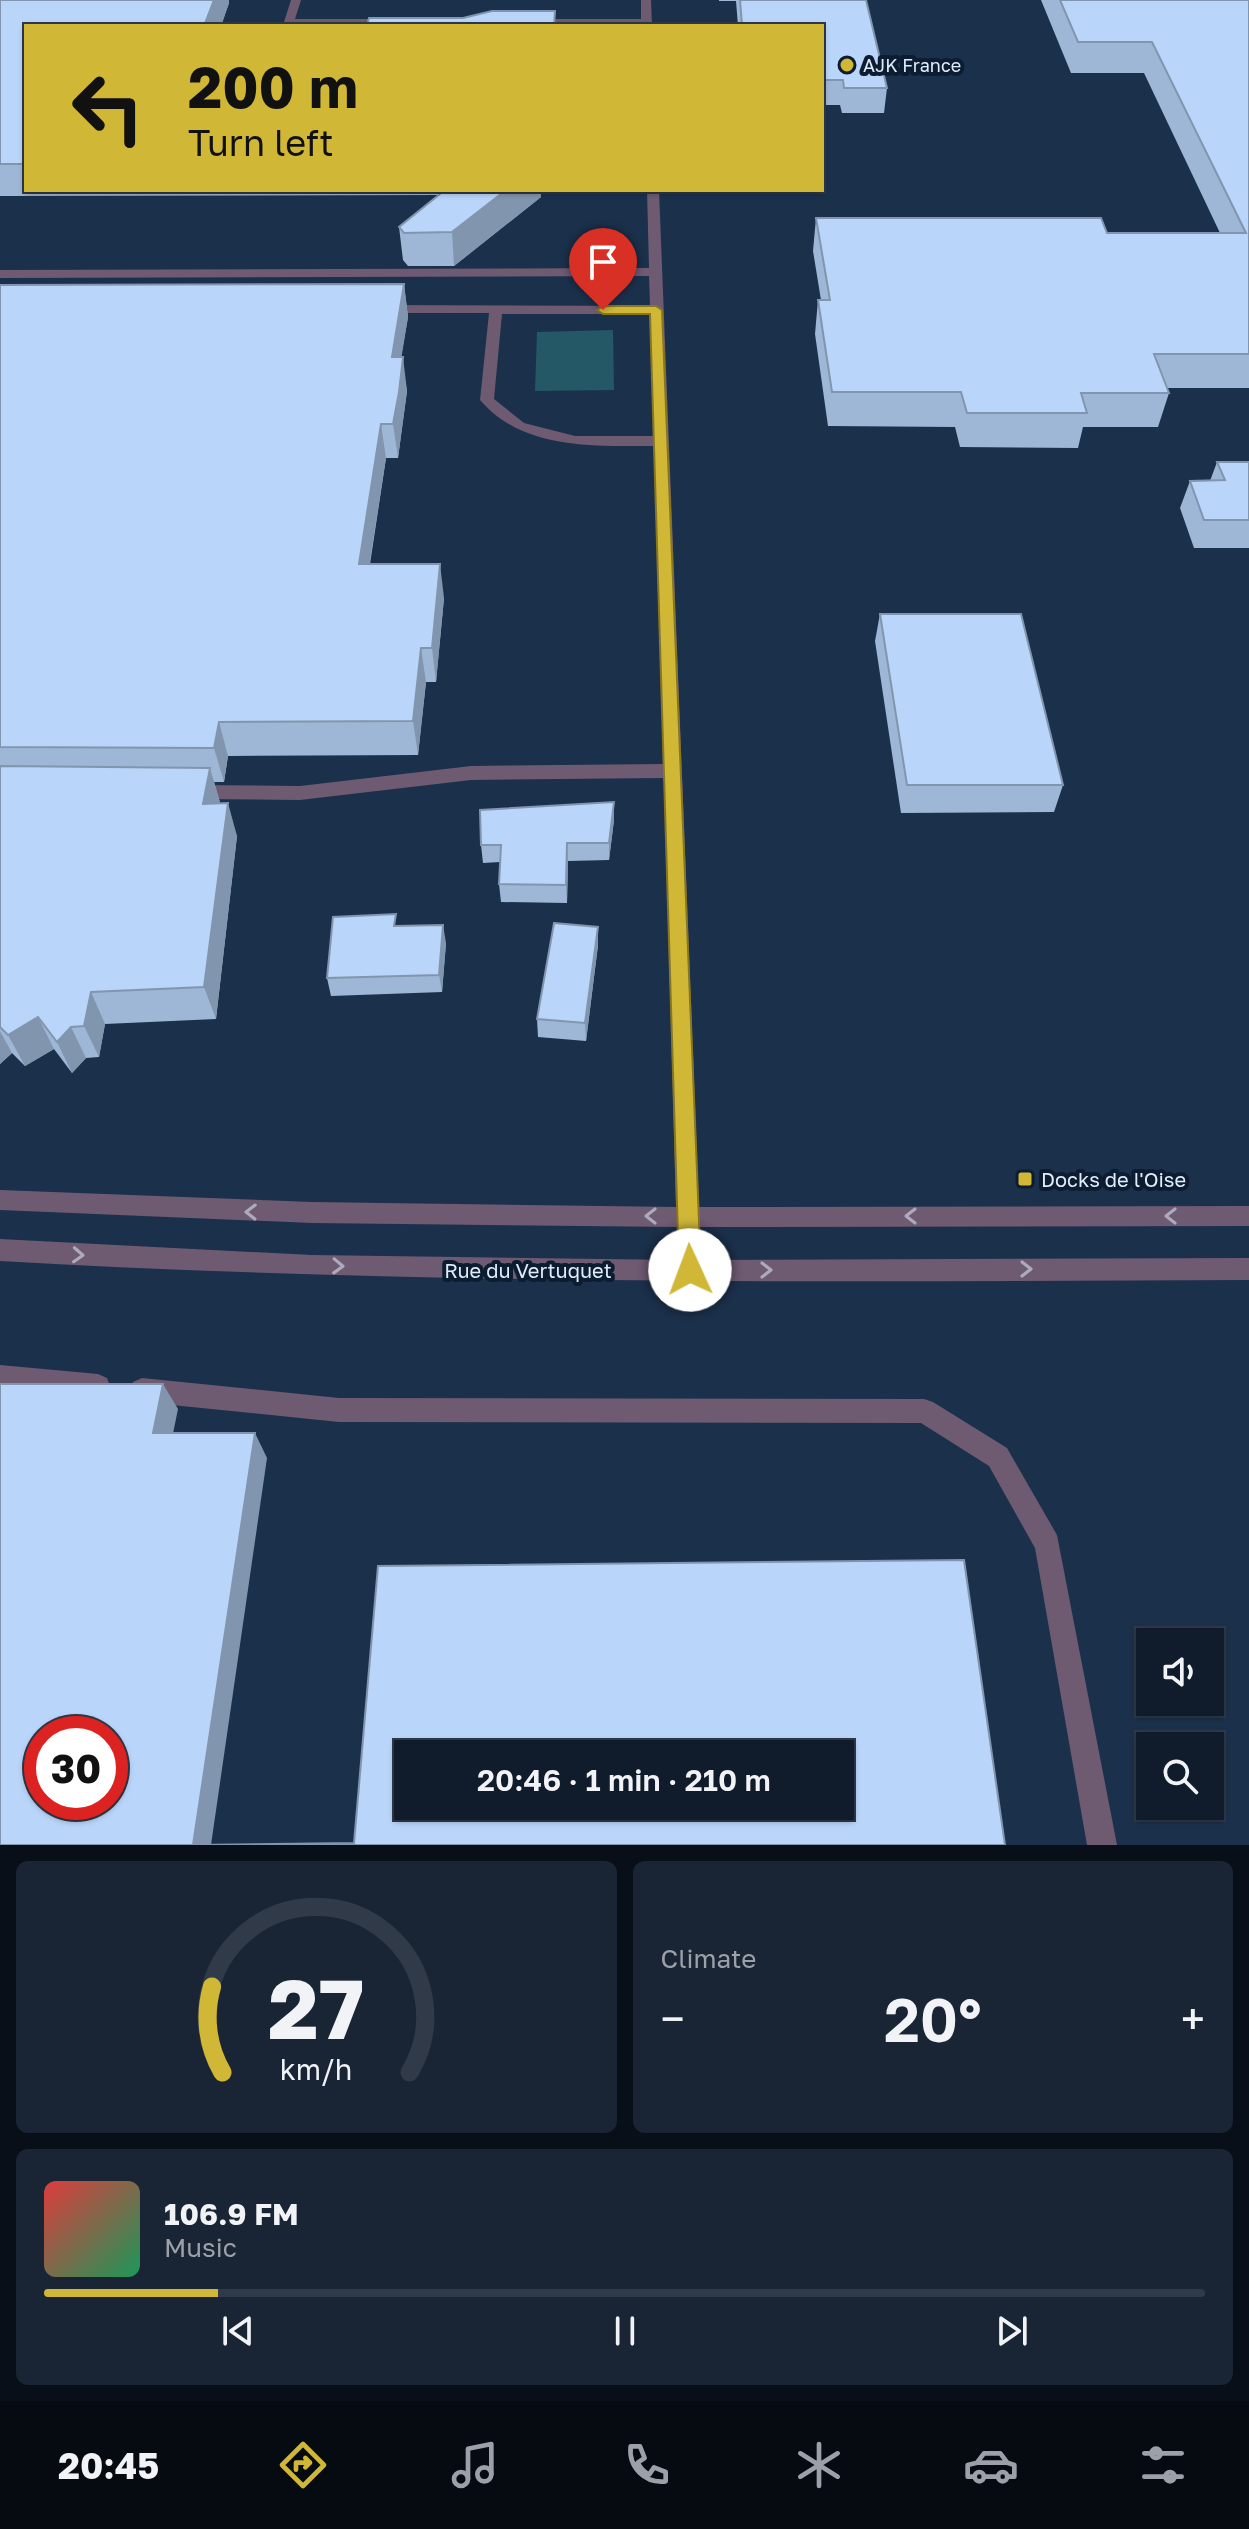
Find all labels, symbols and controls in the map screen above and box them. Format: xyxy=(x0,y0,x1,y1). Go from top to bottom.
text: 200 m xyxy=(188,53,358,120)
place label: AJK France xyxy=(863,54,961,76)
icon: left xyxy=(56,56,160,160)
marker: AJK France xyxy=(838,56,856,74)
text: Turn left xyxy=(188,121,334,164)
pin xyxy=(569,228,637,310)
icon: arrive xyxy=(581,240,625,284)
place label: Docks de l'Oise xyxy=(1041,1167,1186,1191)
marker: Docks de l'Oise xyxy=(1016,1170,1034,1188)
one-way arrow xyxy=(244,1203,257,1221)
one-way arrow xyxy=(644,1207,657,1225)
one-way arrow xyxy=(904,1207,917,1225)
one-way arrow xyxy=(1164,1207,1177,1225)
position arrow xyxy=(648,1228,732,1312)
one-way arrow xyxy=(72,1246,85,1263)
one-way arrow xyxy=(332,1258,345,1275)
street label: Rue du Vertuquet xyxy=(444,1258,612,1282)
one-way arrow xyxy=(1020,1260,1033,1278)
one-way arrow xyxy=(760,1261,773,1279)
map controls xyxy=(1136,1628,1224,1820)
button: sound xyxy=(1136,1628,1224,1716)
speed limit sign: 30 xyxy=(24,1716,128,1820)
button: search xyxy=(1136,1732,1224,1820)
text: 20:46 · 1 min · 210 m xyxy=(477,1762,771,1798)
text: Climate xyxy=(661,1943,756,1974)
text: 27 xyxy=(268,1957,364,2057)
text: 20° xyxy=(884,1983,982,2055)
text: − xyxy=(661,1992,685,2045)
text: + xyxy=(1181,1992,1205,2045)
text: km/h xyxy=(280,2052,353,2086)
text: 106.9 FM xyxy=(164,2196,299,2232)
text: Music xyxy=(164,2232,237,2263)
icon: previous xyxy=(216,2309,260,2353)
icon: pause xyxy=(603,2309,647,2353)
icon: next xyxy=(990,2309,1034,2353)
icon: directions xyxy=(275,2437,331,2493)
icon: music xyxy=(447,2437,503,2493)
icon: phone xyxy=(619,2437,675,2493)
icon: climate xyxy=(791,2437,847,2493)
icon: car xyxy=(963,2437,1019,2493)
icon: filters xyxy=(1135,2437,1191,2493)
text: 20:45 xyxy=(58,2444,159,2487)

